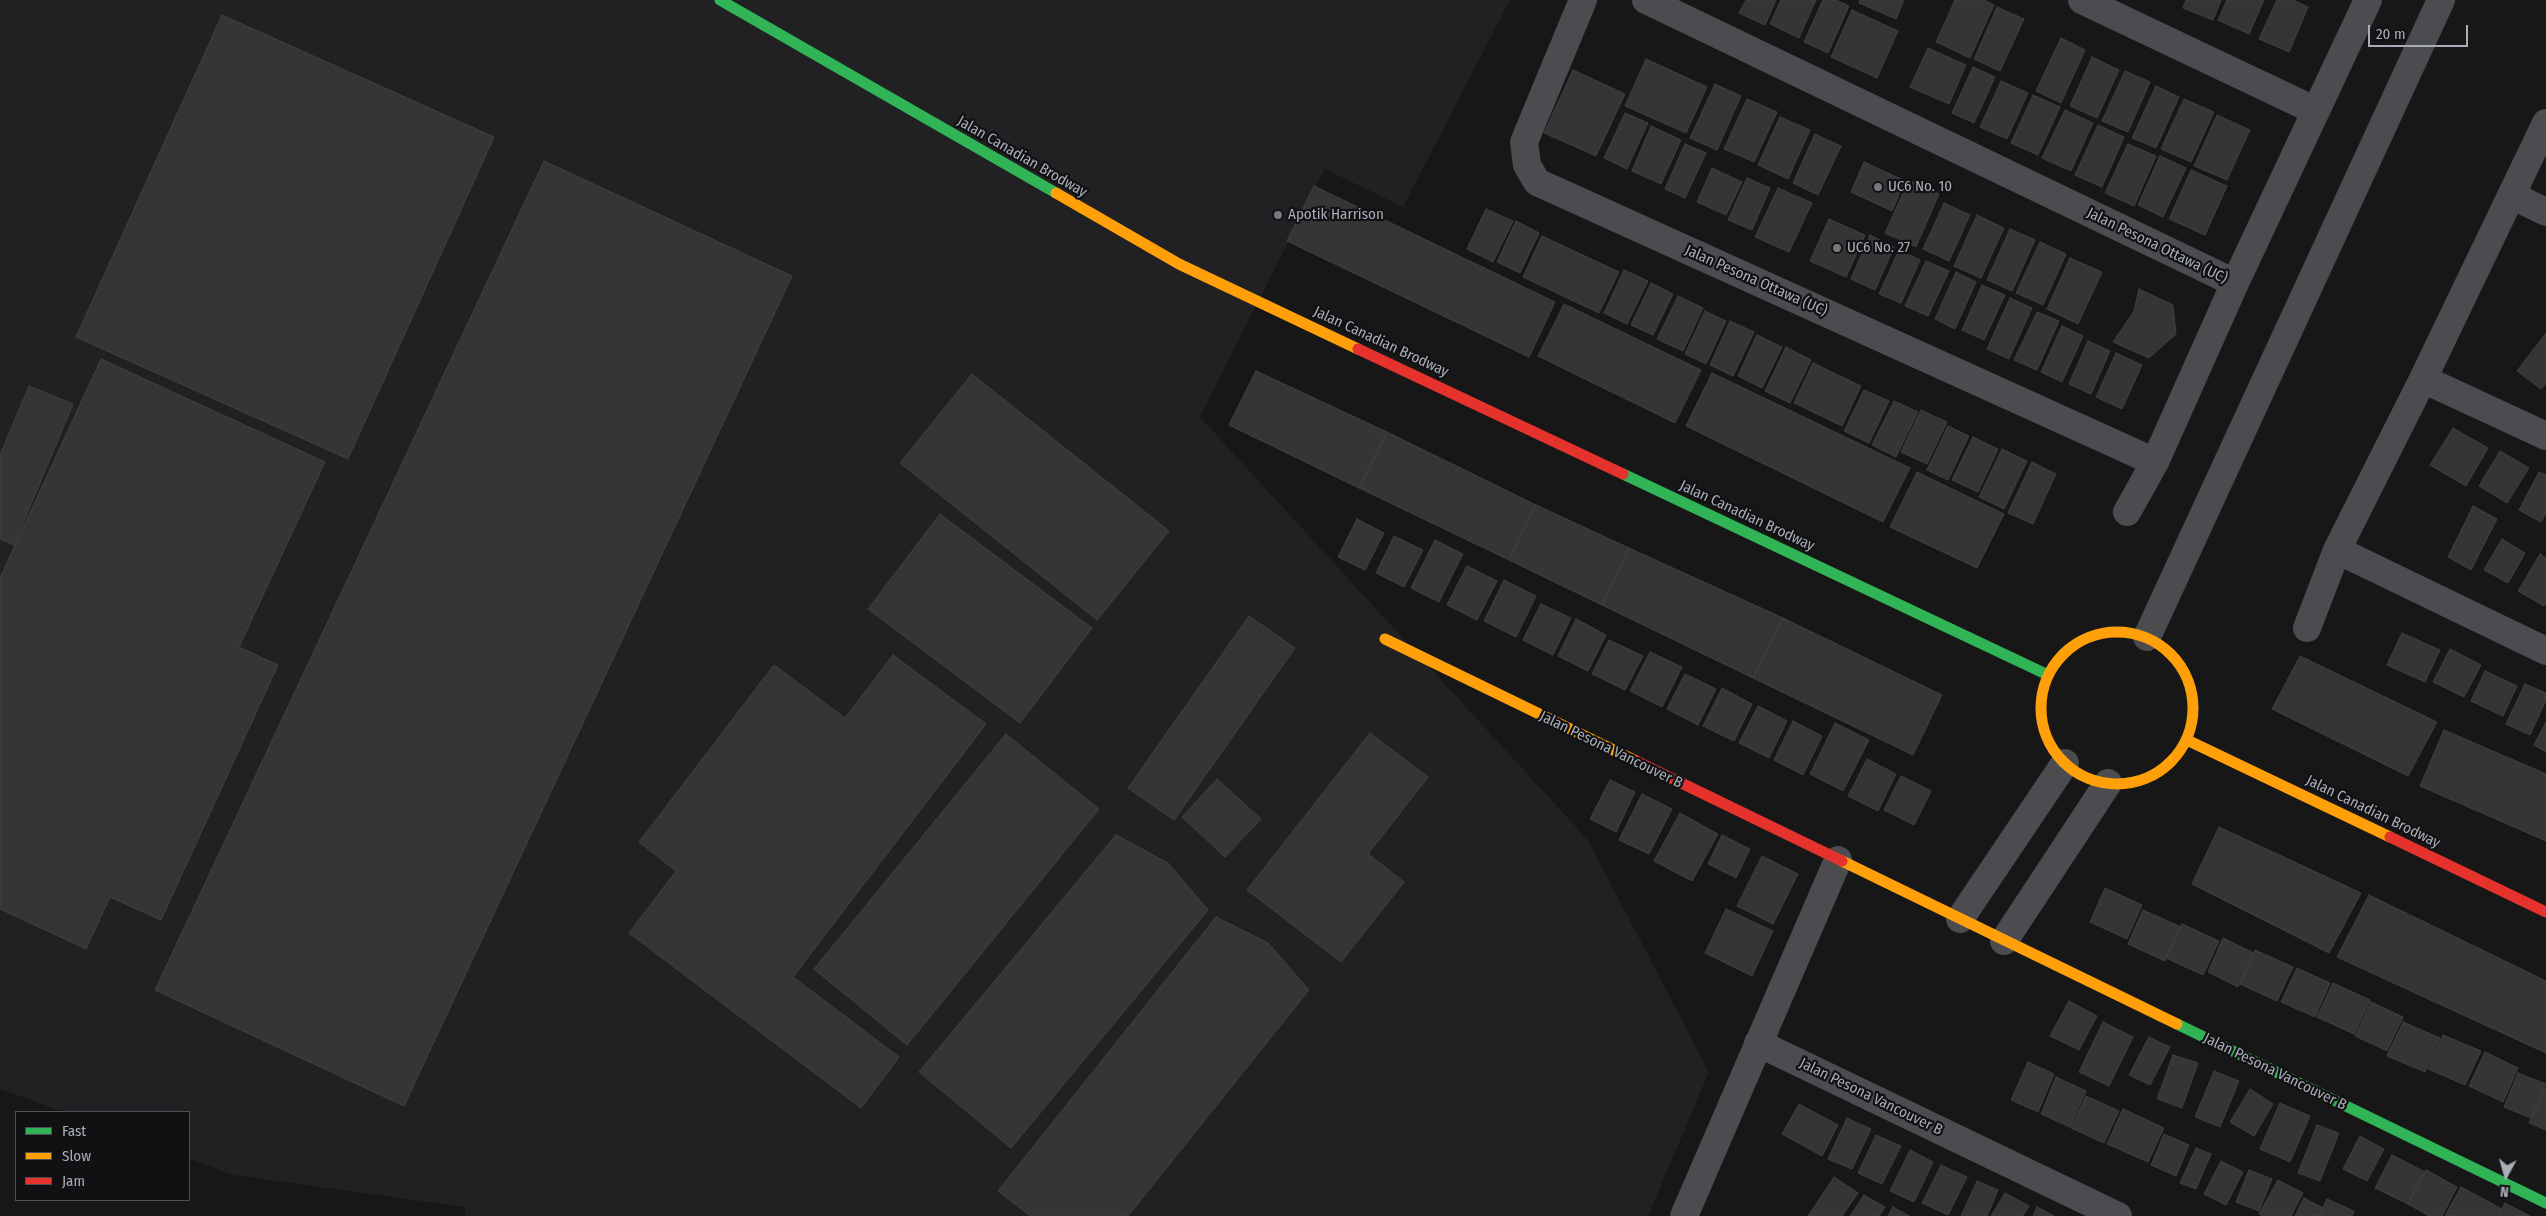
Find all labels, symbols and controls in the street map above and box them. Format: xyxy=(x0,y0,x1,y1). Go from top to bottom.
scale bar xyxy=(2371,15,2471,47)
text: 20 m xyxy=(2376,25,2406,43)
street label: Jalan Canadian Brodway xyxy=(954,112,1090,202)
place label: UC6 No. 10 xyxy=(1888,178,1952,196)
marker: UC6 No. 10 xyxy=(1872,181,1884,193)
street label: Jalan Pesona Ottawa (UC) xyxy=(2084,204,2230,288)
place label: Apotik Harrison xyxy=(1288,206,1384,224)
marker: Apotik Harrison xyxy=(1272,209,1284,221)
place label: UC6 No. 27 xyxy=(1847,239,1910,257)
street label: Jalan Pesona Ottawa (UC) xyxy=(1682,241,1830,321)
marker: UC6 No. 27 xyxy=(1831,242,1843,254)
street label: Jalan Canadian Brodway xyxy=(1311,303,1451,381)
street label: Jalan Canadian Brodway xyxy=(1677,477,1817,555)
street label: Jalan Pesona Vancouver B xyxy=(1537,708,1685,792)
street label: Jalan Canadian Brodway xyxy=(2303,772,2443,852)
street label: Jalan Pesona Vancouver B xyxy=(2201,1030,2349,1114)
street label: Jalan Pesona Vancouver B xyxy=(1797,1055,1945,1139)
legend xyxy=(15,1111,190,1201)
text: Fast xyxy=(62,1122,86,1140)
text: Slow xyxy=(62,1147,91,1165)
north arrow xyxy=(2481,1151,2531,1201)
text: Jam xyxy=(62,1172,85,1190)
text: N xyxy=(2499,1183,2509,1200)

